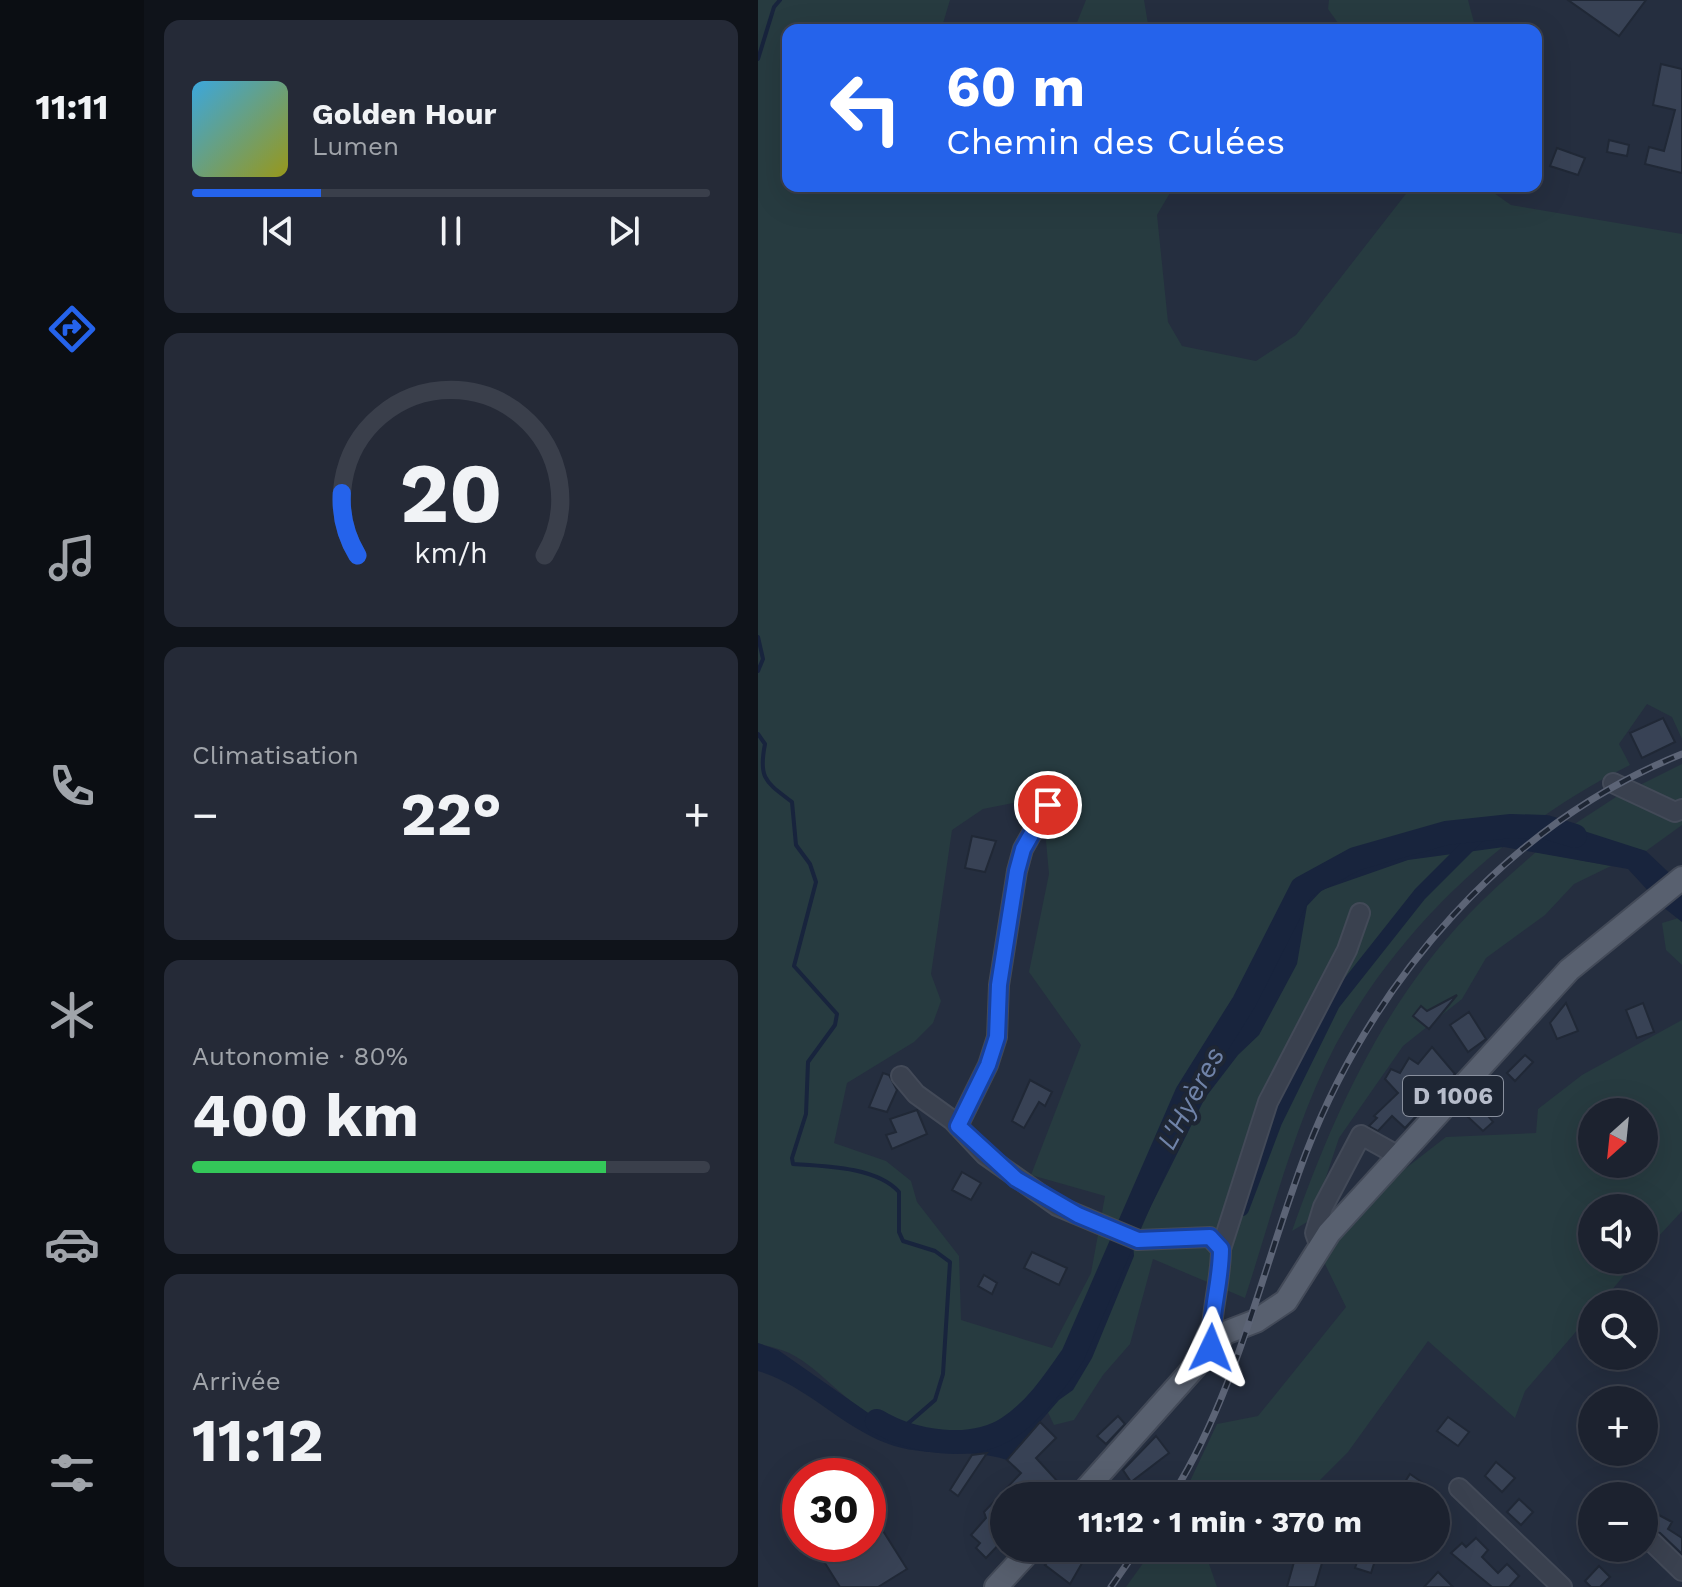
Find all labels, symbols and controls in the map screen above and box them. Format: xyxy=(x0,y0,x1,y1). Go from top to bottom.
text: 60 m xyxy=(946,54,1085,120)
icon: left xyxy=(814,56,918,160)
text: 11:11 xyxy=(36,86,108,128)
text: Golden Hour xyxy=(312,96,496,131)
text: Chemin des Culées xyxy=(946,121,1285,163)
text: Lumen xyxy=(312,131,399,161)
icon: previous xyxy=(256,209,300,253)
icon: pause xyxy=(429,209,473,253)
icon: next xyxy=(602,209,646,253)
icon: directions xyxy=(44,301,100,357)
text: 20 xyxy=(399,445,503,542)
icon: music xyxy=(44,530,100,586)
text: km/h xyxy=(414,536,488,570)
text: Climatisation xyxy=(192,740,359,770)
icon: phone xyxy=(44,758,100,814)
pin xyxy=(1014,771,1082,839)
text: 22° xyxy=(400,779,502,850)
icon: arrive xyxy=(1026,783,1070,827)
text: − xyxy=(192,789,219,841)
text: + xyxy=(683,789,710,841)
icon: climate xyxy=(44,987,100,1043)
text: Autonomie · 80% xyxy=(192,1041,408,1071)
water label: L'Hyères xyxy=(1150,1041,1231,1155)
road number: D 1006 xyxy=(1403,1076,1503,1116)
text: 400 km xyxy=(192,1080,419,1151)
north arrow xyxy=(1578,1098,1658,1178)
map controls xyxy=(1578,1098,1658,1562)
button: sound xyxy=(1578,1194,1658,1274)
icon: car xyxy=(44,1216,100,1272)
button: search xyxy=(1578,1290,1658,1370)
position arrow xyxy=(1169,1306,1253,1390)
text: Arrivée xyxy=(192,1366,281,1396)
button: + xyxy=(1578,1386,1658,1466)
text: 11:12 xyxy=(192,1405,323,1476)
icon: filters xyxy=(44,1445,100,1501)
speed limit sign: 30 xyxy=(782,1458,886,1562)
button: − xyxy=(1578,1482,1658,1562)
text: 11:12 · 1 min · 370 m xyxy=(1078,1504,1362,1539)

